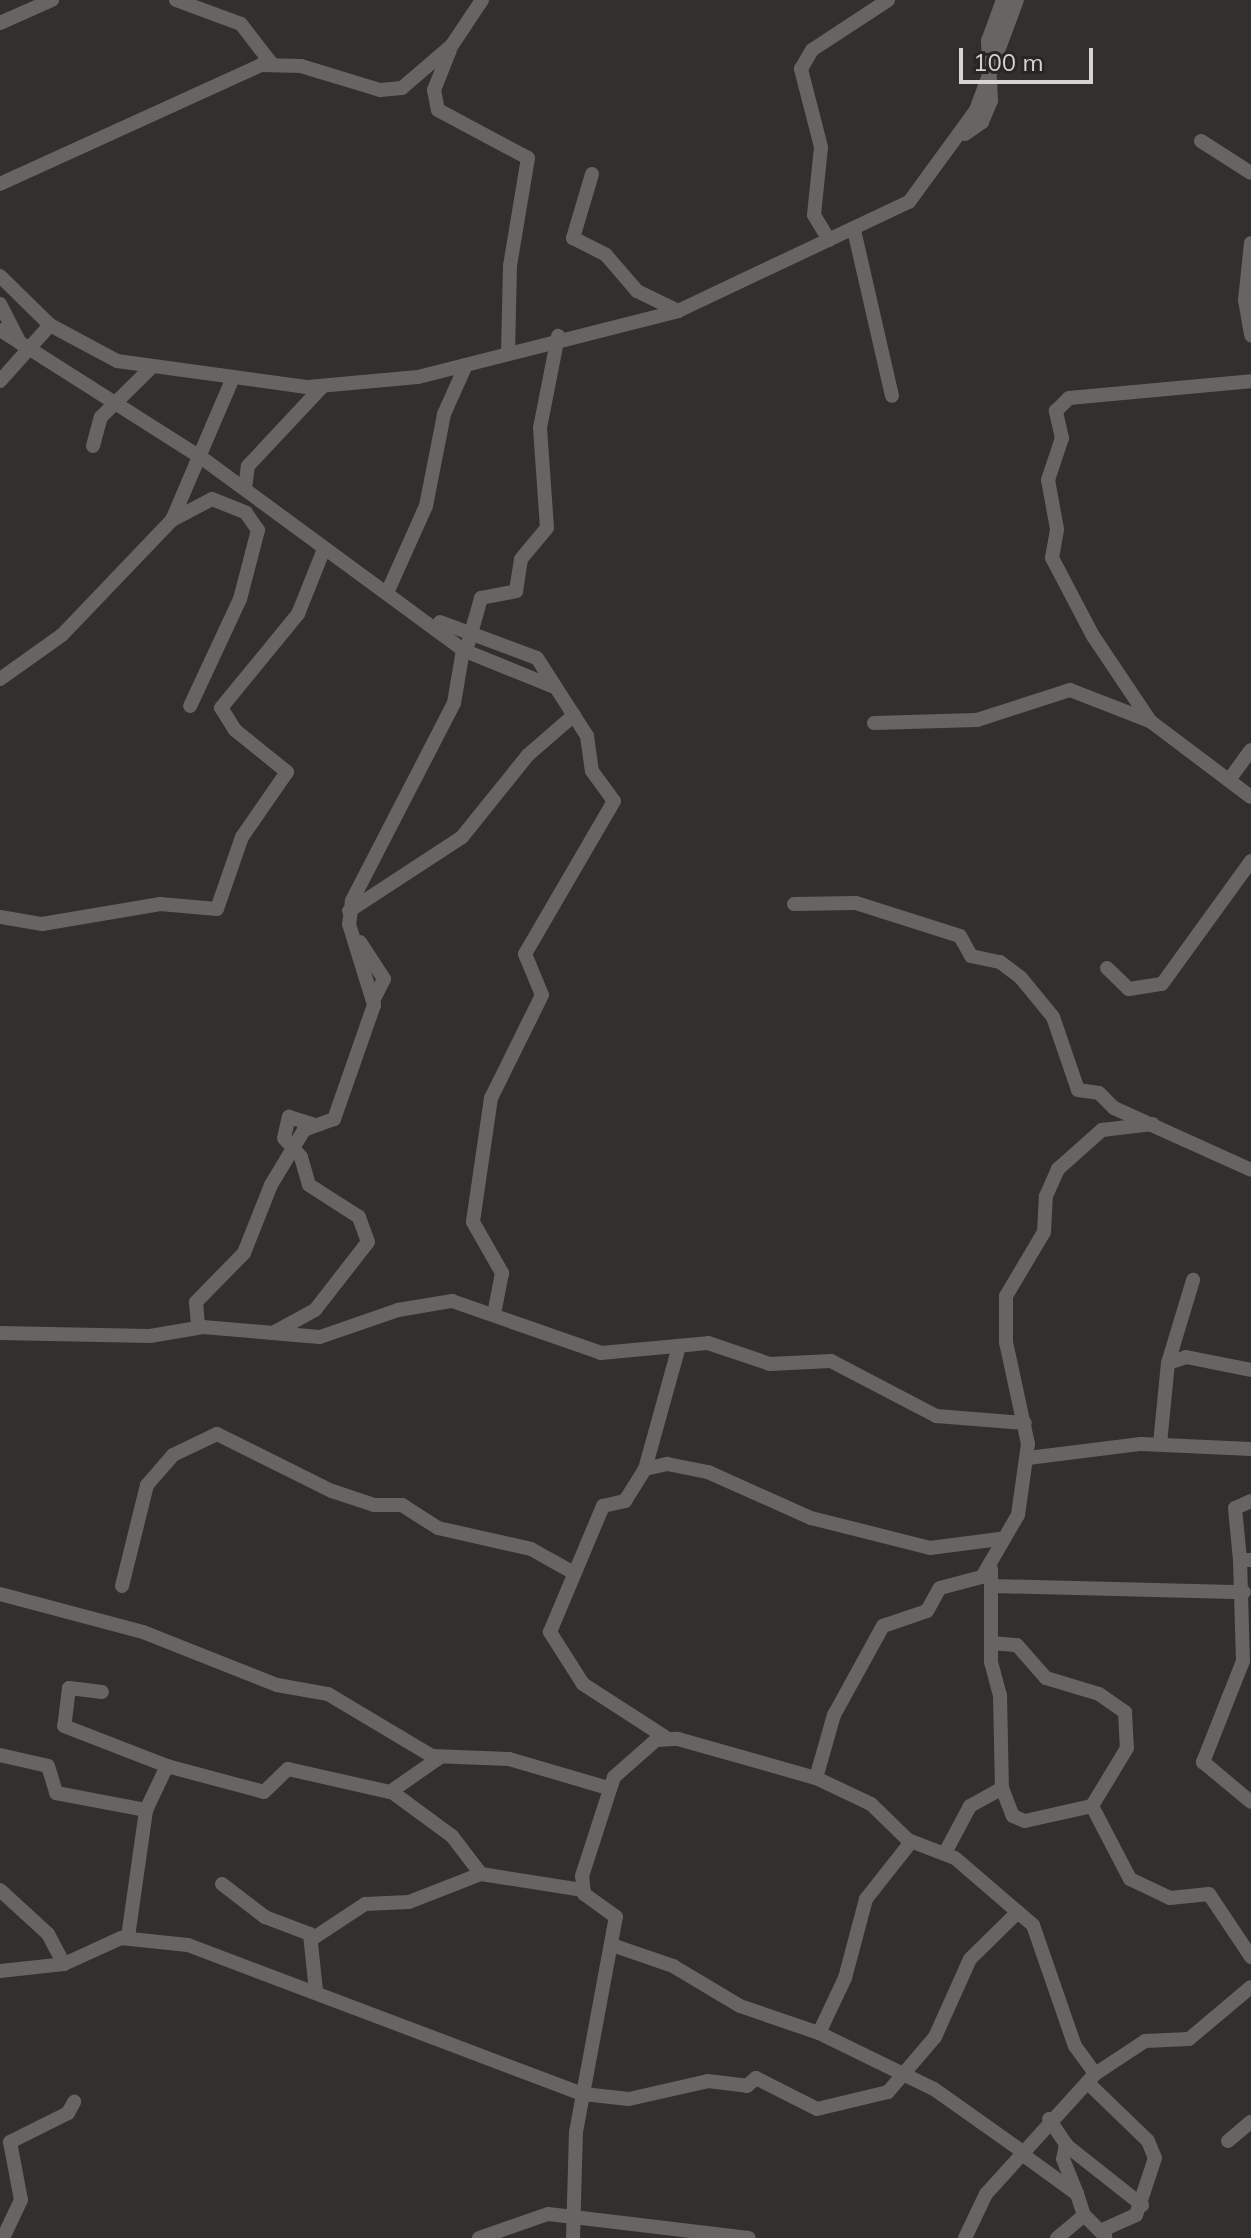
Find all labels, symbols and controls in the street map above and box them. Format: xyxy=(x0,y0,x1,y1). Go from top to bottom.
scale bar xyxy=(963,32,1097,82)
text: 100 m xyxy=(973,47,1044,77)

